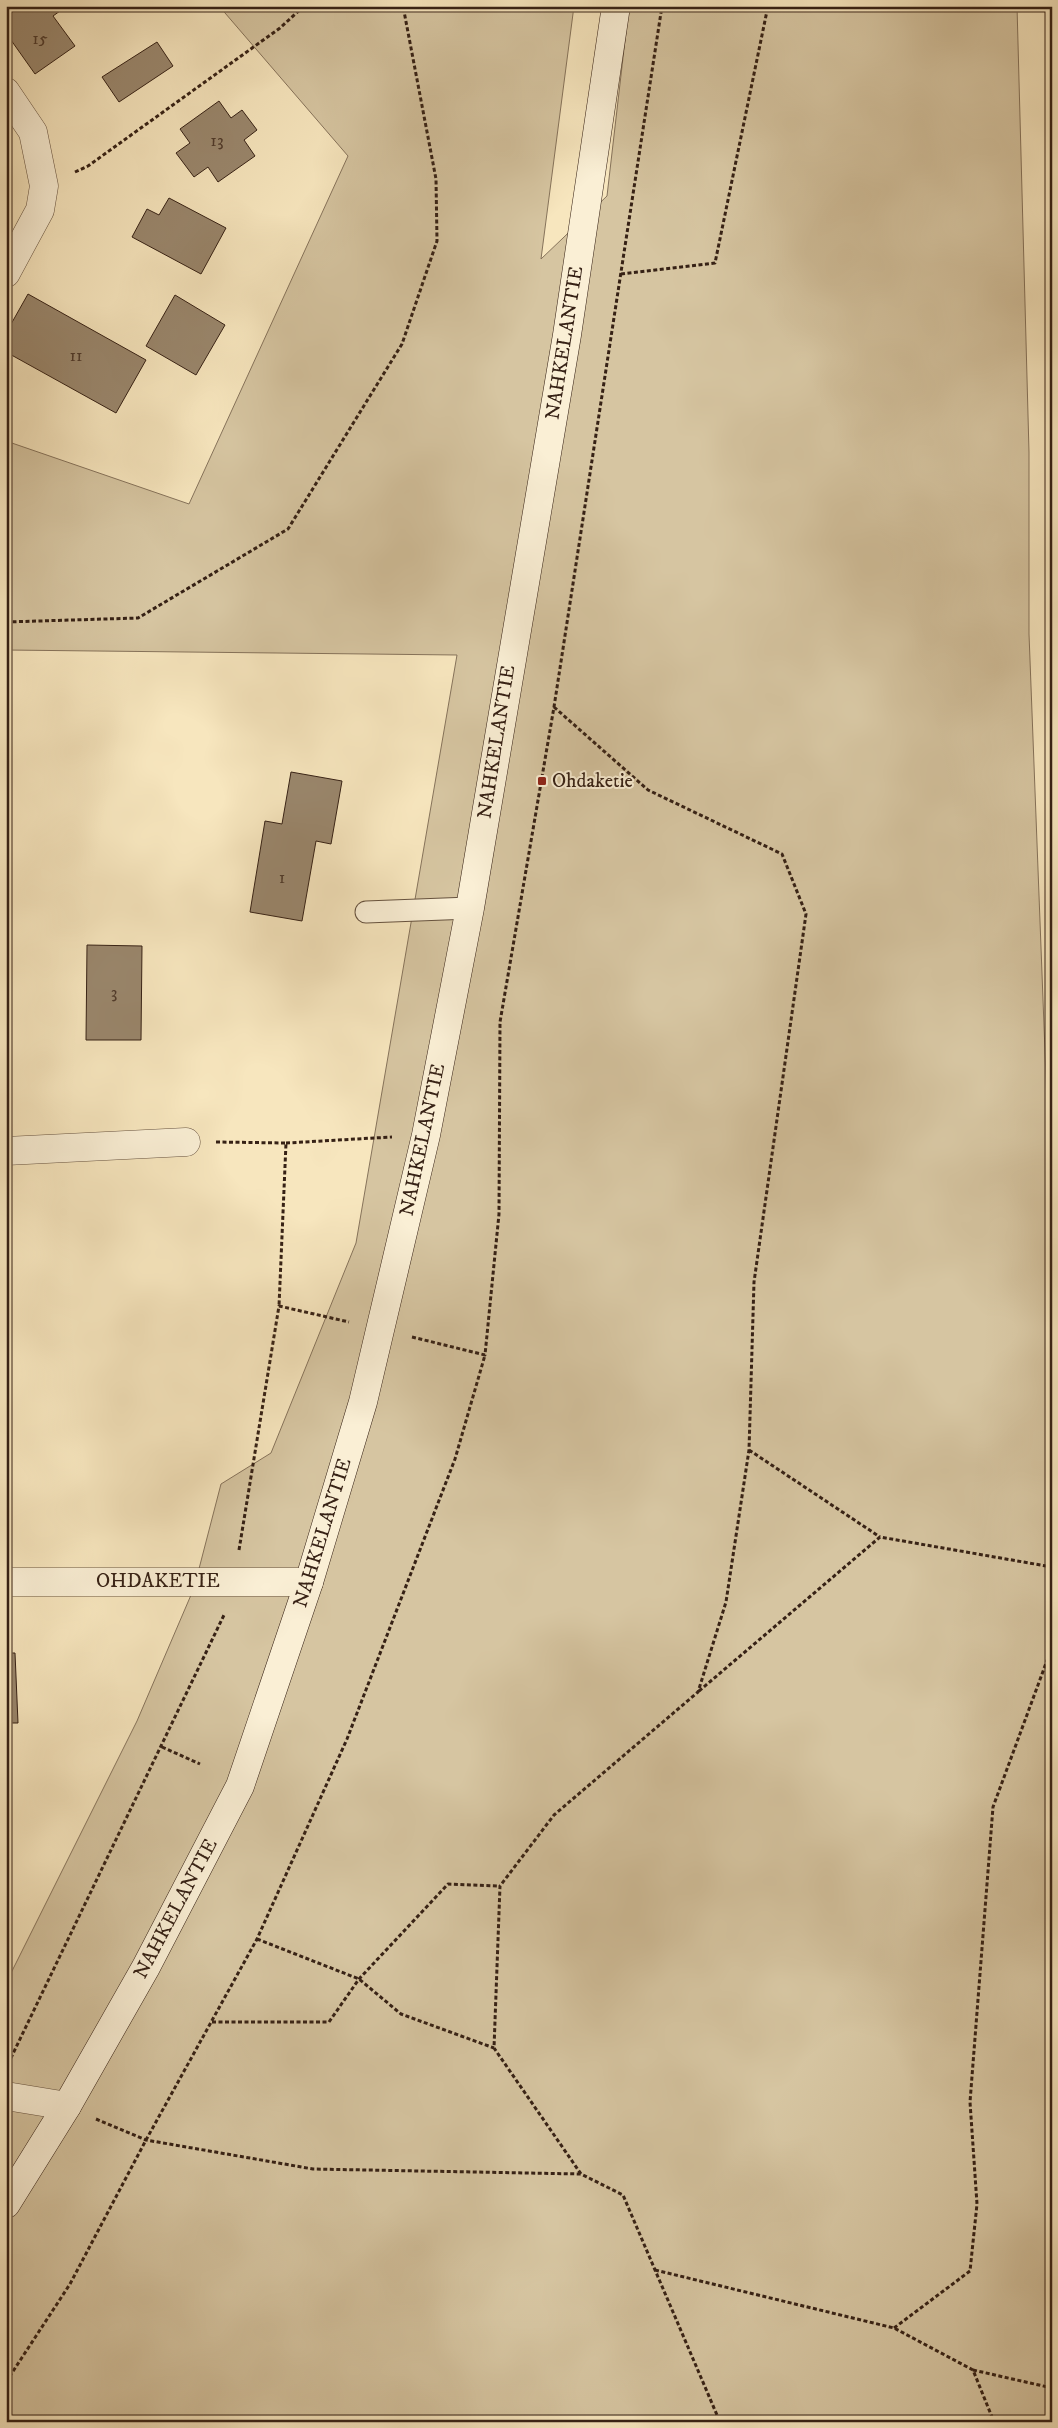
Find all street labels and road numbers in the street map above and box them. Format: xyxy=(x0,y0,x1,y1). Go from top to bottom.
street label: NAHKELANTIE xyxy=(541,264,589,422)
street label: NAHKELANTIE xyxy=(473,663,521,821)
street label: NAHKELANTIE xyxy=(395,1062,451,1218)
street label: NAHKELANTIE xyxy=(288,1455,358,1611)
street label: OHDAKETIE xyxy=(96,1569,220,1594)
street label: NAHKELANTIE xyxy=(129,1835,223,1983)

